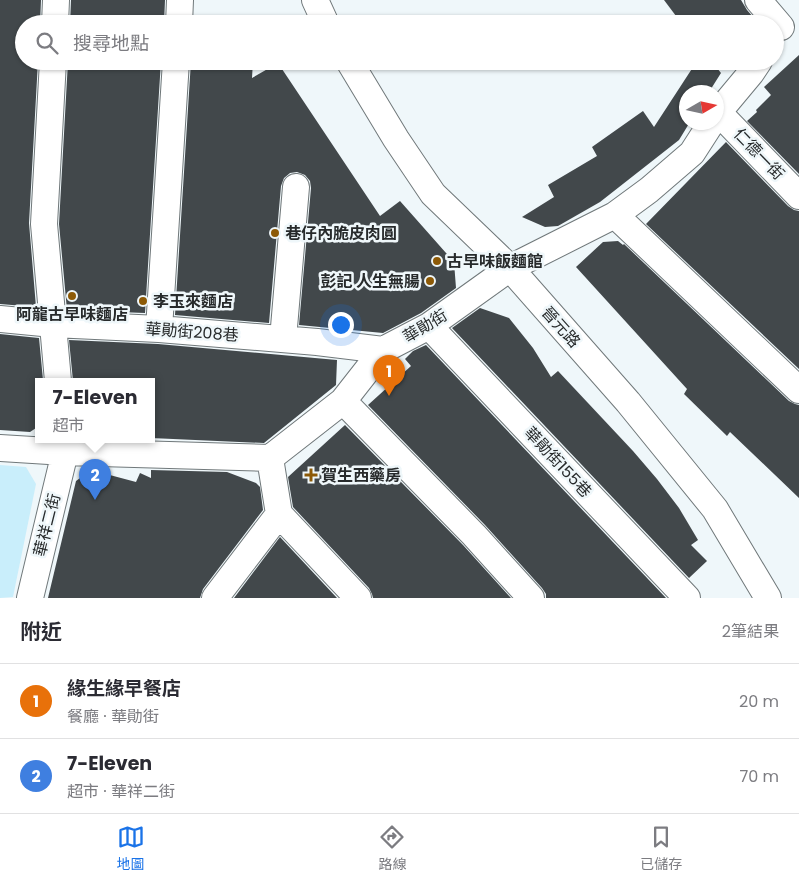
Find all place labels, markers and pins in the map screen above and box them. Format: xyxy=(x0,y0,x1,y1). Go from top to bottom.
place label: 巷仔內脆皮肉圓 xyxy=(285,222,397,245)
marker: 巷仔內脆皮肉圓 xyxy=(269,227,281,239)
place label: 古早味飯麵館 xyxy=(447,250,543,273)
marker: 古早味飯麵館 xyxy=(431,255,443,267)
place label: 彭記 人生無腸 xyxy=(321,270,420,293)
marker: 彭記 人生無腸 xyxy=(424,275,436,287)
marker: 阿龍古早味麵店 xyxy=(66,290,78,302)
place label: 李玉來麵店 xyxy=(153,290,233,313)
marker: 李玉來麵店 xyxy=(137,295,149,307)
place label: 阿龍古早味麵店 xyxy=(16,303,128,326)
pin: 1 xyxy=(373,355,405,396)
pin: 2 xyxy=(79,459,111,500)
place label: 賀生西藥房 xyxy=(321,464,401,487)
marker: 賀生西藥房 xyxy=(305,469,317,481)

